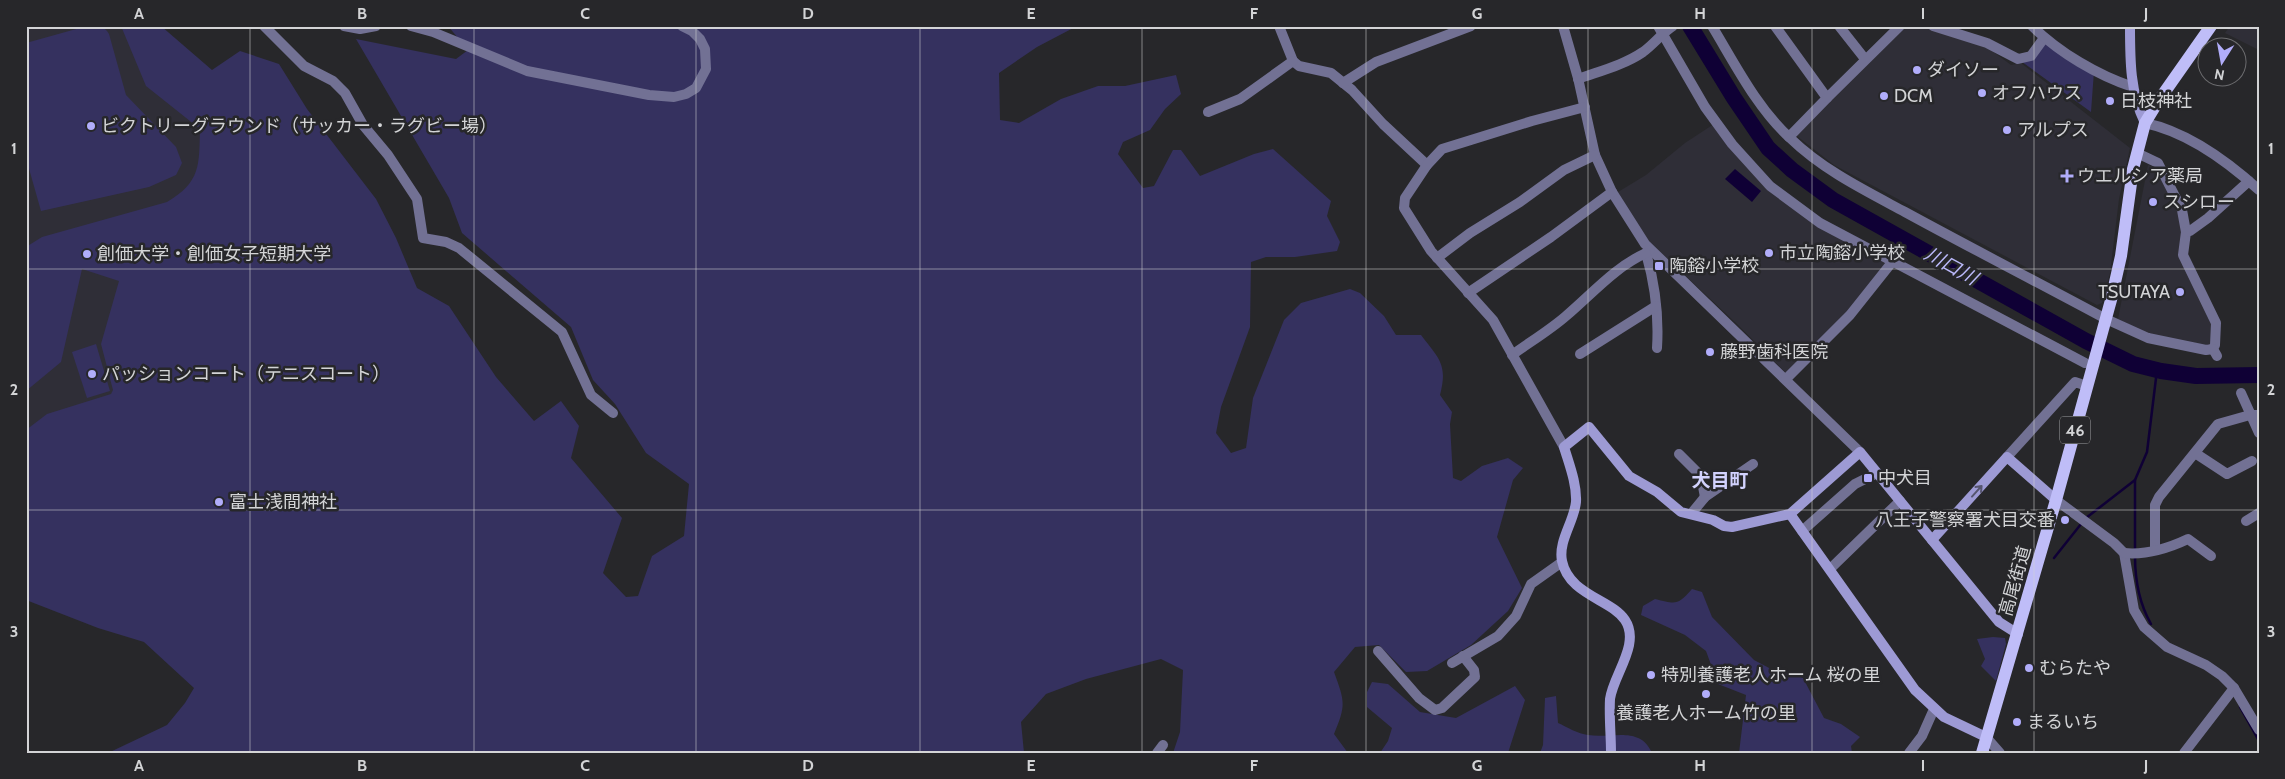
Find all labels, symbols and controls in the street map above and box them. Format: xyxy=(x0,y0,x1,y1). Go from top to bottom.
text: A xyxy=(134,4,144,23)
text: B xyxy=(357,4,367,23)
text: C xyxy=(580,4,590,23)
text: D xyxy=(802,4,814,23)
text: E xyxy=(1026,4,1036,23)
text: F xyxy=(1250,4,1259,23)
text: G xyxy=(1472,4,1482,23)
text: H xyxy=(1694,4,1706,23)
text: I xyxy=(1921,4,1925,23)
text: J xyxy=(2143,4,2148,23)
north arrow xyxy=(2198,38,2248,88)
place label: ダイソー xyxy=(1927,59,1999,81)
marker: ダイソー xyxy=(1911,64,1923,76)
text: N xyxy=(2213,65,2226,85)
place label: オフハウス xyxy=(1992,82,2082,104)
place label: DCM xyxy=(1894,85,1933,107)
marker: オフハウス xyxy=(1976,87,1988,99)
marker: DCM xyxy=(1878,90,1890,102)
place label: 日枝神社 xyxy=(2120,90,2192,112)
marker: 日枝神社 xyxy=(2104,95,2116,107)
place label: ビクトリーグラウンド（サッカー・ラグビー場） xyxy=(101,115,497,137)
place label: アルプス xyxy=(2017,119,2089,141)
marker: ビクトリーグラウンド（サッカー・ラグビー場） xyxy=(85,120,97,132)
marker: アルプス xyxy=(2001,124,2013,136)
text: 1 xyxy=(11,139,17,158)
text: 1 xyxy=(2268,139,2274,158)
place label: ウエルシア薬局 xyxy=(2077,165,2203,187)
marker: ウエルシア薬局 xyxy=(2061,170,2073,182)
place label: スシロー xyxy=(2163,191,2235,213)
marker: スシロー xyxy=(2147,196,2159,208)
place label: 市立陶鎔小学校 xyxy=(1779,242,1905,264)
water label: 川口川 xyxy=(1920,242,1983,291)
place label: 創価大学・創価女子短期大学 xyxy=(97,243,331,265)
marker: 市立陶鎔小学校 xyxy=(1763,247,1775,259)
marker: 創価大学・創価女子短期大学 xyxy=(81,248,93,260)
place label: 陶鎔小学校 xyxy=(1669,255,1759,277)
marker: 陶鎔小学校 xyxy=(1653,260,1665,272)
place label: TSUTAYA xyxy=(2098,281,2170,303)
marker: TSUTAYA xyxy=(2174,286,2186,298)
place label: 藤野歯科医院 xyxy=(1720,341,1828,363)
marker: 藤野歯科医院 xyxy=(1704,346,1716,358)
place label: パッションコート（テニスコート） xyxy=(102,363,390,385)
marker: パッションコート（テニスコート） xyxy=(86,368,98,380)
text: 2 xyxy=(10,380,18,399)
text: 2 xyxy=(2267,380,2275,399)
road number: 46 xyxy=(2060,416,2090,444)
place label: 中犬目 xyxy=(1878,467,1932,489)
district label: 犬目町 xyxy=(1691,469,1749,492)
marker: 中犬目 xyxy=(1862,472,1874,484)
one-way arrow xyxy=(1971,484,1982,497)
place label: 富士浅間神社 xyxy=(229,491,337,513)
marker: 富士浅間神社 xyxy=(213,496,225,508)
place label: 八王子警察署犬目交番 xyxy=(1875,509,2055,531)
marker: 八王子警察署犬目交番 xyxy=(2059,514,2071,526)
street label: 高尾街道 xyxy=(1995,543,2035,619)
text: 3 xyxy=(10,622,18,641)
text: 3 xyxy=(2267,622,2275,641)
place label: むらたや xyxy=(2039,657,2111,679)
marker: むらたや xyxy=(2023,662,2035,674)
place label: 特別養護老人ホーム 桜の里 xyxy=(1661,664,1881,686)
marker: 特別養護老人ホーム 桜の里 xyxy=(1645,669,1657,681)
marker: 養護老人ホーム竹の里 xyxy=(1700,688,1712,700)
place label: 養護老人ホーム竹の里 xyxy=(1616,702,1796,724)
place label: まるいち xyxy=(2027,711,2099,733)
marker: まるいち xyxy=(2011,716,2023,728)
text: A xyxy=(134,756,144,775)
text: B xyxy=(357,756,367,775)
text: C xyxy=(580,756,590,775)
text: D xyxy=(802,756,814,775)
text: E xyxy=(1026,756,1036,775)
text: F xyxy=(1250,756,1259,775)
text: G xyxy=(1472,756,1482,775)
text: H xyxy=(1694,756,1706,775)
text: I xyxy=(1921,756,1925,775)
text: J xyxy=(2143,756,2148,775)

